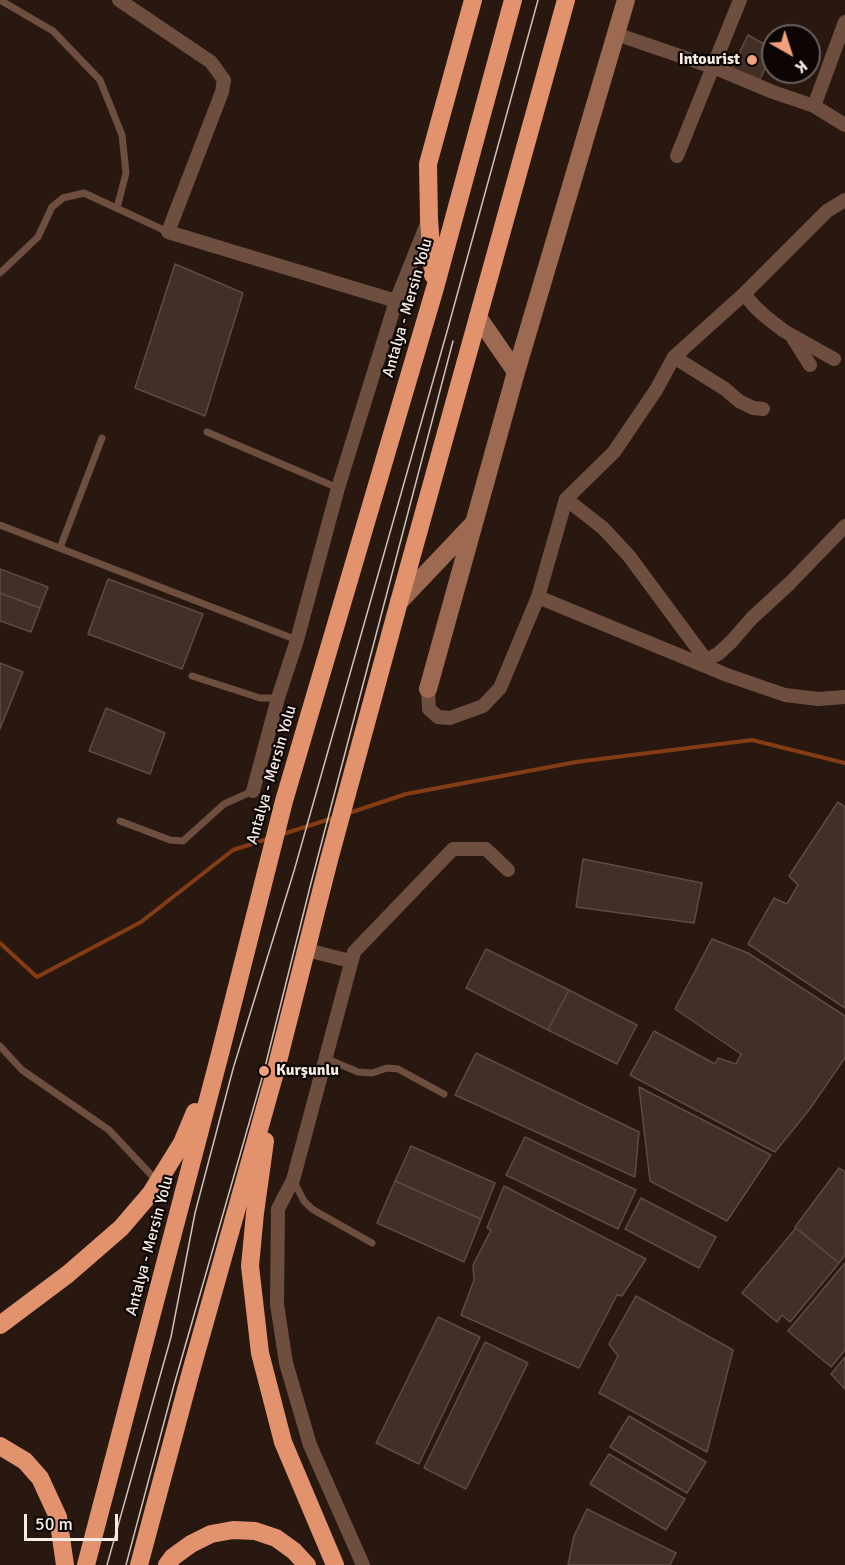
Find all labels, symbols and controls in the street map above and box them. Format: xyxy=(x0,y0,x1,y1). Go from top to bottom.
north arrow xyxy=(761,24,821,84)
place label: Intourist xyxy=(679,50,740,70)
marker: Intourist xyxy=(745,53,759,67)
text: K xyxy=(791,56,811,77)
street label: Antalya - Mersin Yolu xyxy=(379,236,437,380)
street label: Antalya - Mersin Yolu xyxy=(243,703,301,847)
place label: Kurşunlu xyxy=(276,1061,339,1081)
marker: Kurşunlu xyxy=(257,1064,271,1078)
street label: Antalya - Mersin Yolu xyxy=(122,1174,178,1318)
scale bar xyxy=(27,1502,122,1540)
text: 50 m xyxy=(35,1513,73,1535)

